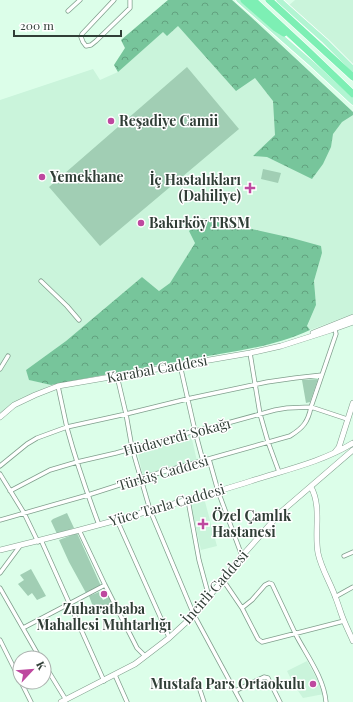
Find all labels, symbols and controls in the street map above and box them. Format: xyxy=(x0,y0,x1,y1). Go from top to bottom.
scale bar xyxy=(14,12,121,38)
text: 200 m xyxy=(20,17,54,33)
place label: Reşadiye Camii xyxy=(119,111,219,130)
marker: Reşadiye Camii xyxy=(106,116,116,126)
place label: Yemekhane xyxy=(49,167,124,186)
place label: İç Hastalıkları (Dahiliye) xyxy=(150,170,242,205)
marker: Yemekhane xyxy=(37,172,47,182)
marker: İç Hastalıkları (Dahiliye) xyxy=(244,182,256,194)
place label: Bakırköy TRSM xyxy=(149,213,250,232)
marker: Bakırköy TRSM xyxy=(136,218,146,228)
street label: Karabal Caddesi xyxy=(105,350,209,387)
street label: Hüdaverdi Sokağı xyxy=(121,413,233,460)
street label: Türkiş Caddesi xyxy=(115,450,211,495)
street label: Yüce Tarla Caddesi xyxy=(106,479,227,530)
place label: Özel Çamlık Hastanesi xyxy=(212,506,292,541)
marker: Özel Çamlık Hastanesi xyxy=(197,518,209,530)
street label: İncirli Caddesi xyxy=(177,546,252,628)
marker: Zuharatbaba Mahallesi Muhtarlığı xyxy=(99,589,109,599)
place label: Zuharatbaba Mahallesi Muhtarlığı xyxy=(37,599,172,634)
north arrow xyxy=(12,650,52,690)
text: K xyxy=(33,659,50,672)
place label: Mustafa Pars Ortaokulu xyxy=(150,674,306,693)
marker: Mustafa Pars Ortaokulu xyxy=(308,679,318,689)

